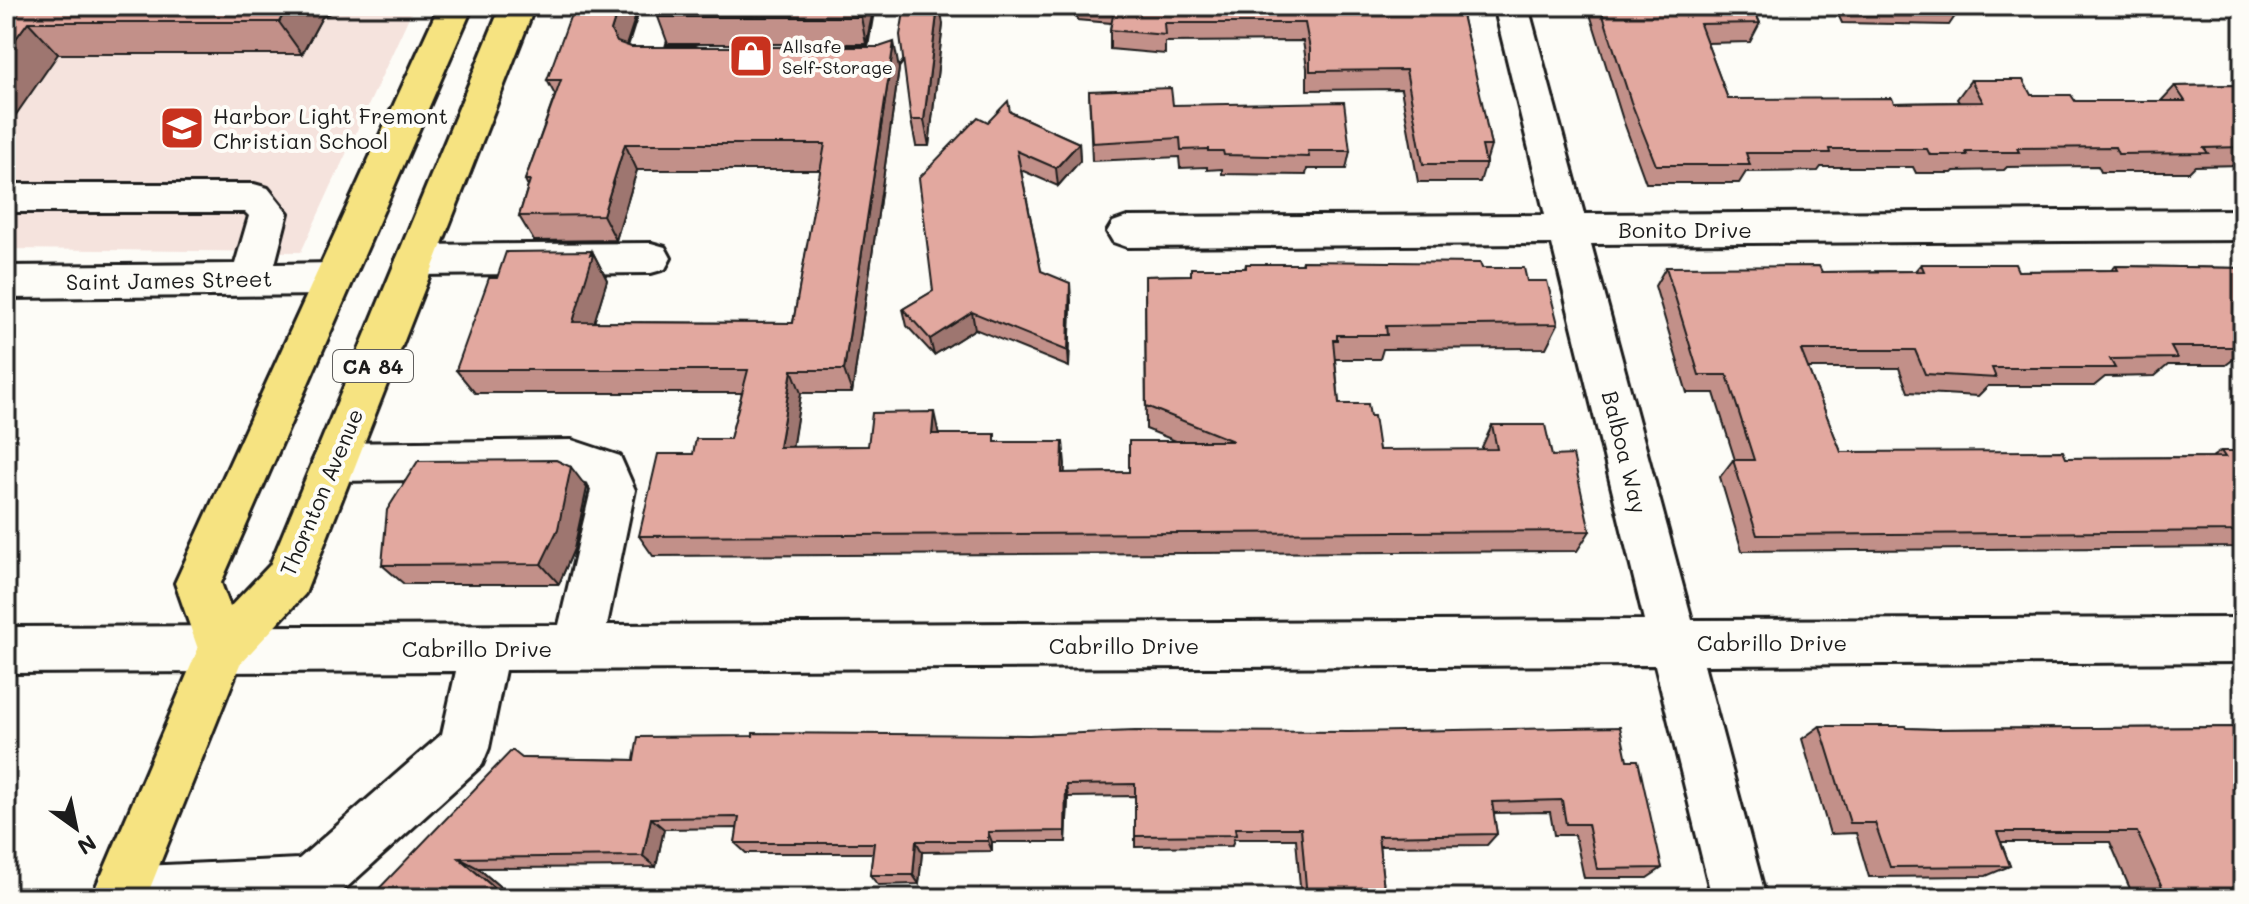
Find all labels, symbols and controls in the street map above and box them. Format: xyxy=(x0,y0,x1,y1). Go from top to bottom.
shop icon: Allsafe Self-Storage xyxy=(727,32,775,80)
place label: Allsafe Self-Storage xyxy=(782,34,893,79)
place label: Harbor Light Fremont Christian School xyxy=(213,101,448,155)
school or university icon: Harbor Light Fremont Christian School xyxy=(158,104,206,152)
street label: Bonito Drive xyxy=(1618,215,1752,244)
street label: Saint James Street xyxy=(66,264,272,296)
road number: CA 84 xyxy=(333,350,413,382)
street label: Balboa Way xyxy=(1596,388,1654,516)
street label: Thornton Avenue xyxy=(273,404,369,580)
street label: Cabrillo Drive xyxy=(1697,628,1847,657)
street label: Cabrillo Drive xyxy=(1049,631,1199,660)
street label: Cabrillo Drive xyxy=(402,634,552,663)
north arrow xyxy=(36,788,116,868)
text: N xyxy=(72,828,102,862)

